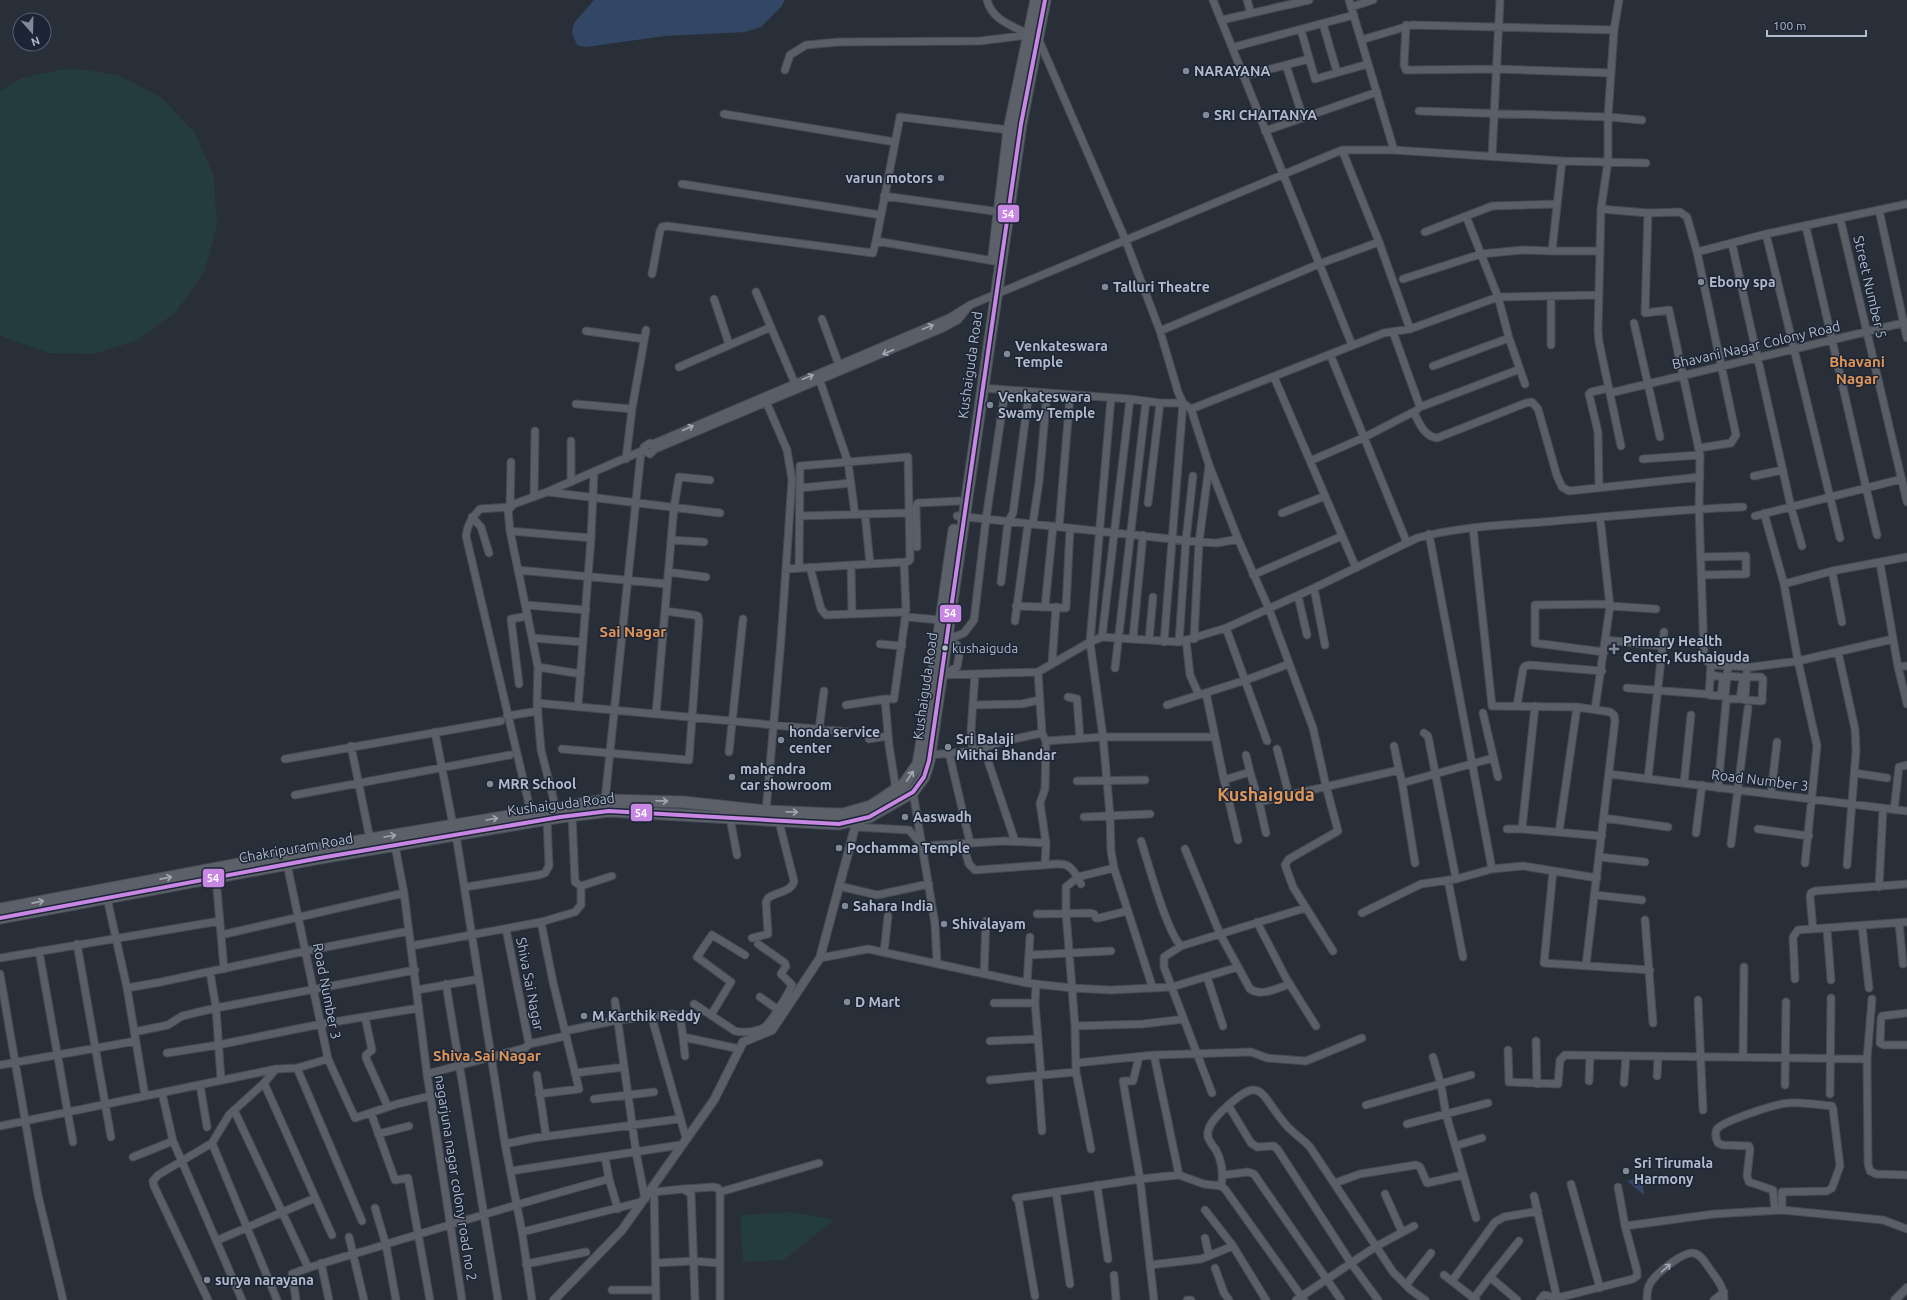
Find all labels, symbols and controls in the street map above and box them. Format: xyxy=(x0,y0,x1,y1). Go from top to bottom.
north arrow xyxy=(12,12,52,52)
scale bar xyxy=(1767,12,1866,38)
text: 100 m xyxy=(1773,19,1806,32)
text: N xyxy=(30,34,41,48)
place label: NARAYANA xyxy=(1194,63,1270,79)
marker: NARAYANA xyxy=(1181,66,1191,76)
place label: SRI CHAITANYA xyxy=(1214,107,1317,123)
marker: SRI CHAITANYA xyxy=(1201,110,1211,120)
place label: varun motors xyxy=(845,170,933,186)
marker: varun motors xyxy=(936,173,946,183)
line badge: 54 xyxy=(997,204,1020,223)
text: 54 xyxy=(1002,208,1014,220)
street label: Street Number 5 xyxy=(1850,234,1890,340)
place label: Ebony spa xyxy=(1709,274,1776,290)
marker: Ebony spa xyxy=(1696,277,1706,287)
place label: Talluri Theatre xyxy=(1113,279,1210,295)
marker: Talluri Theatre xyxy=(1100,282,1110,292)
street label: Kushaiguda Road xyxy=(955,310,985,420)
street label: Bhavani Nagar Colony Road xyxy=(1670,318,1842,372)
one-way arrow xyxy=(921,323,933,330)
place label: Venkateswara Temple xyxy=(1015,338,1108,370)
one-way arrow xyxy=(882,349,894,356)
marker: Venkateswara Temple xyxy=(1002,349,1012,359)
district label: Bhavani Nagar xyxy=(1829,353,1885,387)
one-way arrow xyxy=(801,373,813,380)
place label: Venkateswara Swamy Temple xyxy=(998,389,1095,421)
marker: Venkateswara Swamy Temple xyxy=(985,400,995,410)
one-way arrow xyxy=(682,424,694,431)
line badge: 54 xyxy=(939,604,962,623)
text: 54 xyxy=(944,607,956,619)
district label: Sai Nagar xyxy=(599,623,667,640)
street label: Kushaiguda Road xyxy=(910,631,940,741)
place label: Primary Health Center, Kushaiguda xyxy=(1623,633,1750,665)
place label: kushaiguda xyxy=(952,641,1018,655)
marker: kushaiguda xyxy=(940,643,950,653)
marker: Primary Health Center, Kushaiguda xyxy=(1608,643,1620,655)
place label: honda service center xyxy=(789,724,880,756)
place label: Sri Balaji Mithai Bhandar xyxy=(956,731,1057,763)
marker: honda service center xyxy=(776,735,786,745)
marker: Sri Balaji Mithai Bhandar xyxy=(943,742,953,752)
place label: mahendra car showroom xyxy=(740,761,832,793)
street label: Road Number 3 xyxy=(1710,766,1810,794)
one-way arrow xyxy=(906,771,914,782)
marker: mahendra car showroom xyxy=(727,772,737,782)
place label: MRR School xyxy=(498,776,576,792)
marker: MRR School xyxy=(485,779,495,789)
district label: Kushaiguda xyxy=(1217,784,1315,804)
street label: Kushaiguda Road xyxy=(506,789,616,819)
one-way arrow xyxy=(655,798,668,805)
line badge: 54 xyxy=(630,803,653,822)
text: 54 xyxy=(635,807,647,819)
one-way arrow xyxy=(785,809,798,816)
place label: Aaswadh xyxy=(913,809,972,825)
marker: Aaswadh xyxy=(900,812,910,822)
one-way arrow xyxy=(485,815,498,823)
street label: Chakripuram Road xyxy=(238,830,354,866)
one-way arrow xyxy=(383,832,396,840)
place label: Pochamma Temple xyxy=(847,840,970,856)
marker: Pochamma Temple xyxy=(834,843,844,853)
line badge: 54 xyxy=(202,868,225,888)
text: 54 xyxy=(207,872,219,884)
one-way arrow xyxy=(159,874,172,882)
one-way arrow xyxy=(31,897,44,905)
place label: Sahara India xyxy=(853,898,933,914)
marker: Sahara India xyxy=(840,901,850,911)
place label: Shivalayam xyxy=(952,916,1026,932)
marker: Shivalayam xyxy=(939,919,949,929)
street label: Shiva Sai Nagar xyxy=(513,936,547,1033)
street label: Road Number 3 xyxy=(310,941,344,1041)
place label: D Mart xyxy=(855,994,900,1010)
marker: D Mart xyxy=(842,997,852,1007)
place label: M Karthik Reddy xyxy=(592,1008,701,1024)
marker: M Karthik Reddy xyxy=(579,1011,589,1021)
district label: Shiva Sai Nagar xyxy=(433,1047,542,1064)
street label: nagarjuna nagar colony road no 2 xyxy=(432,1074,480,1282)
place label: Sri Tirumala Harmony xyxy=(1634,1155,1713,1187)
marker: Sri Tirumala Harmony xyxy=(1621,1166,1631,1176)
one-way arrow xyxy=(1661,1264,1671,1273)
place label: surya narayana xyxy=(215,1272,314,1288)
marker: surya narayana xyxy=(202,1275,212,1285)

